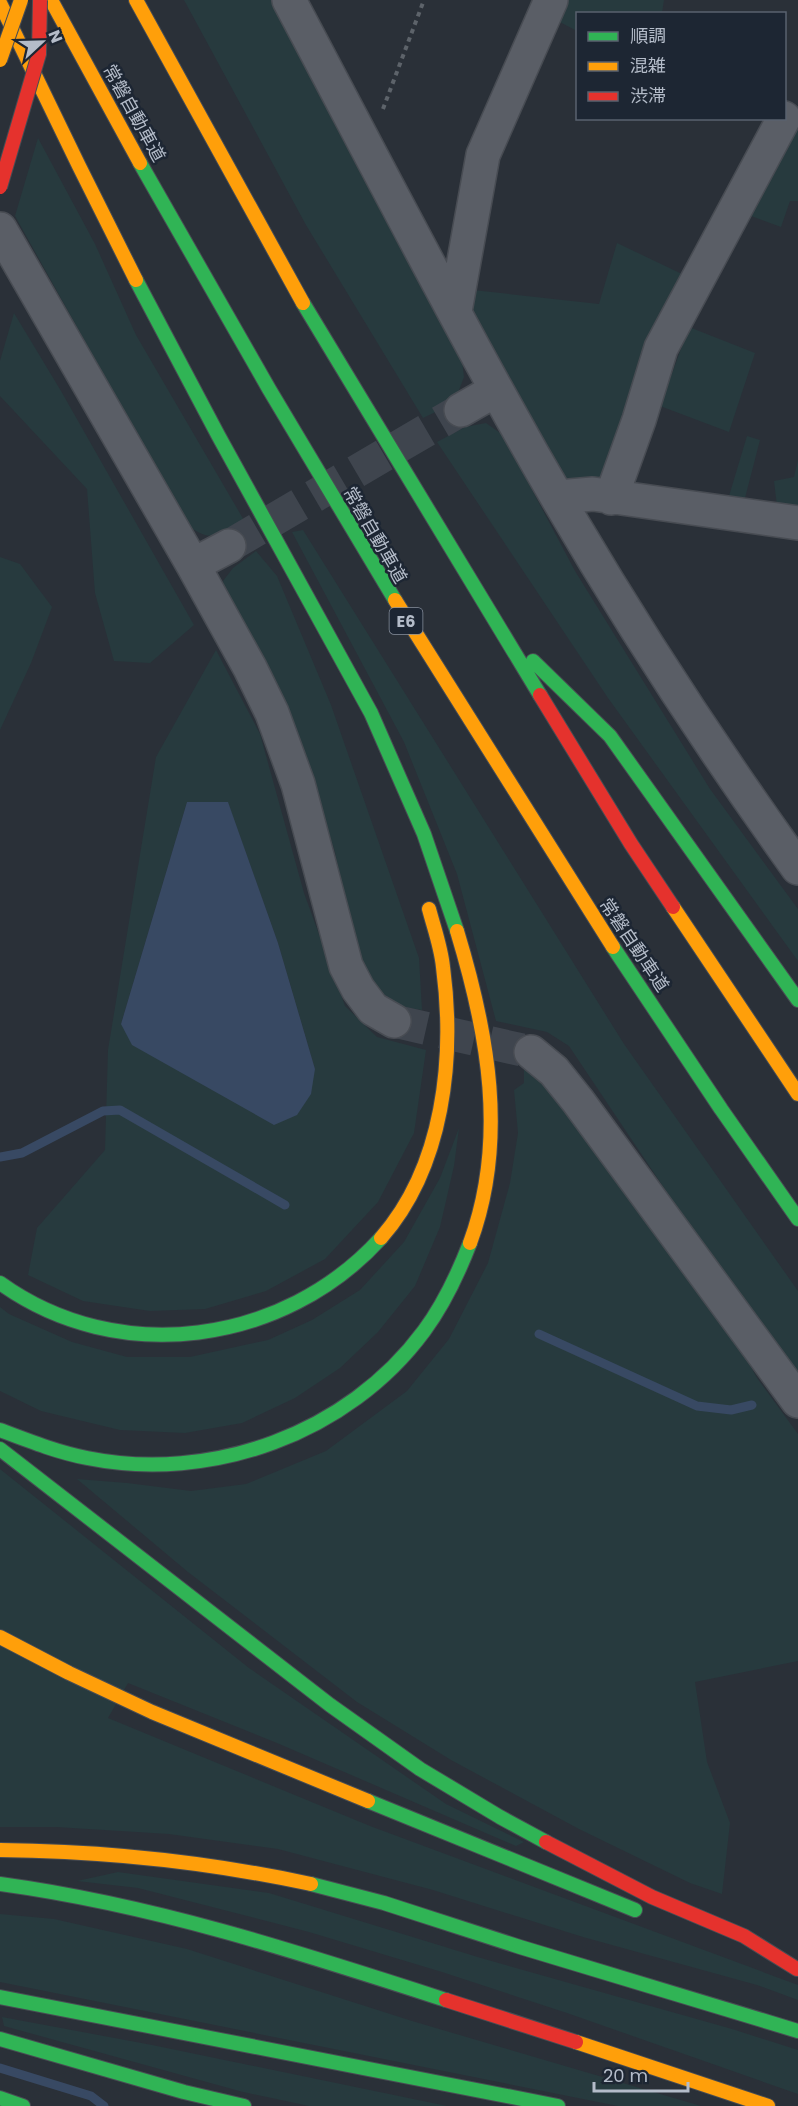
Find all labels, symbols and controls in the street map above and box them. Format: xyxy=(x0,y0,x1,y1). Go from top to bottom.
north arrow xyxy=(12,12,72,72)
legend xyxy=(576,12,786,120)
text: 順調 xyxy=(630,23,666,48)
text: N xyxy=(43,27,68,46)
text: 混雑 xyxy=(630,53,666,78)
street label: 常磐自動車道 xyxy=(97,59,172,166)
text: 渋滞 xyxy=(630,83,666,108)
street label: 常磐自動車道 xyxy=(338,482,413,588)
road number: E6 xyxy=(390,608,422,634)
street label: 常磐自動車道 xyxy=(594,893,675,996)
scale bar xyxy=(594,2055,688,2093)
text: 20 m xyxy=(603,2063,648,2088)

